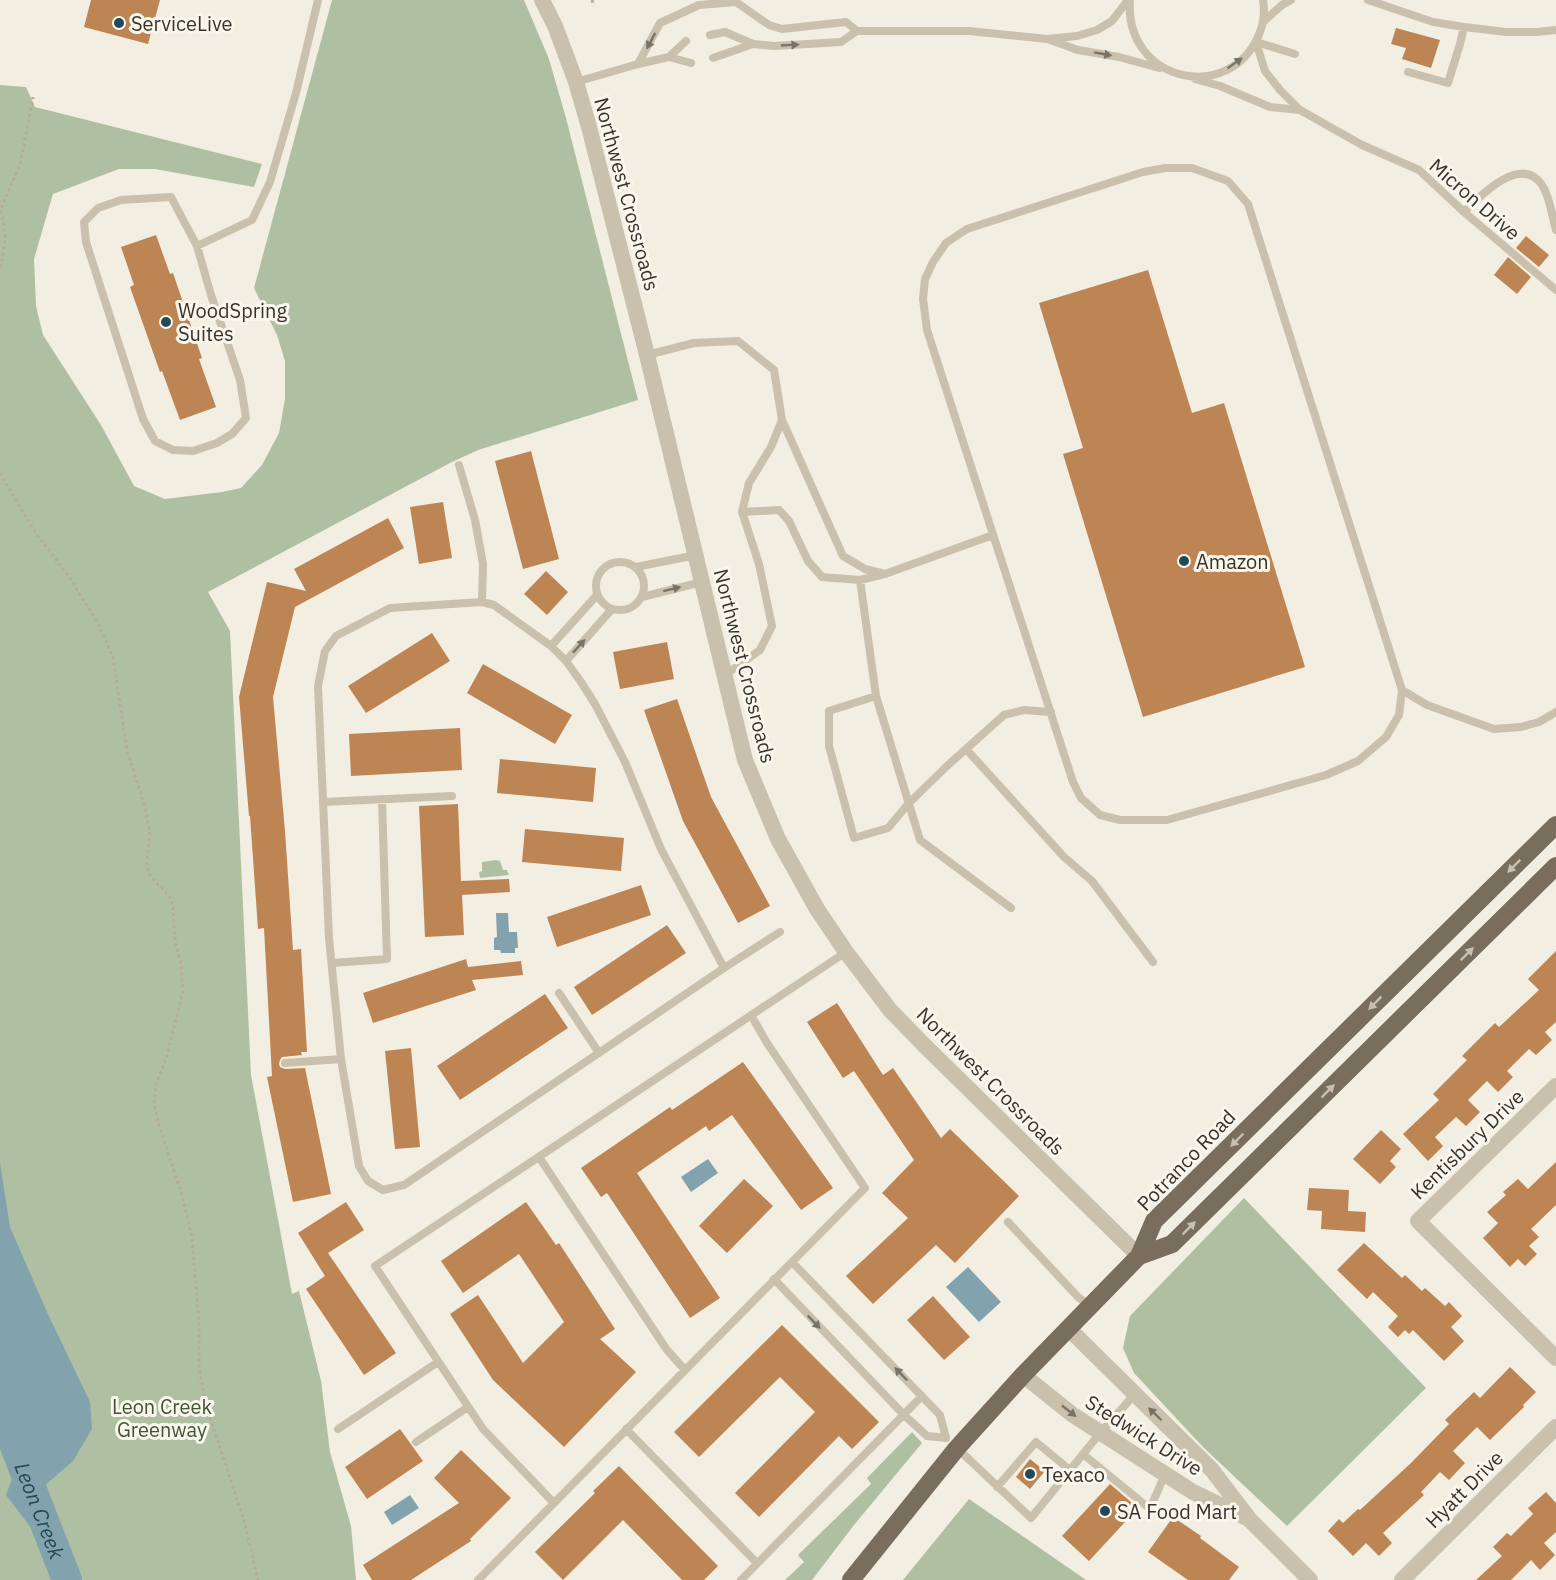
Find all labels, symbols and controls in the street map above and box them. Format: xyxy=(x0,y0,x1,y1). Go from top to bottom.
place label: ServiceLive xyxy=(131,10,233,37)
marker: ServiceLive xyxy=(112,16,126,30)
one-way arrow xyxy=(646,32,655,49)
one-way arrow xyxy=(781,40,800,50)
one-way arrow xyxy=(1094,50,1113,59)
one-way arrow xyxy=(1227,57,1243,69)
street label: Northwest Crossroads xyxy=(588,94,666,294)
street label: Micron Drive xyxy=(1424,152,1526,246)
place label: WoodSpring Suites xyxy=(178,297,287,347)
marker: WoodSpring Suites xyxy=(159,315,173,329)
place label: Amazon xyxy=(1196,548,1269,575)
marker: Amazon xyxy=(1177,554,1191,568)
street label: Northwest Crossroads xyxy=(708,566,782,766)
one-way arrow xyxy=(663,584,681,594)
one-way arrow xyxy=(572,639,585,654)
one-way arrow xyxy=(1508,859,1522,873)
one-way arrow xyxy=(1459,947,1474,961)
one-way arrow xyxy=(1368,996,1383,1010)
street label: Northwest Crossroads xyxy=(911,1001,1071,1161)
street label: Kentisbury Drive xyxy=(1404,1083,1530,1205)
one-way arrow xyxy=(1320,1084,1335,1098)
street label: Potranco Road xyxy=(1131,1103,1241,1217)
one-way arrow xyxy=(1229,1133,1244,1147)
one-way arrow xyxy=(1181,1221,1195,1235)
one-way arrow xyxy=(807,1314,821,1328)
one-way arrow xyxy=(894,1367,908,1381)
street label: Stedwick Drive xyxy=(1080,1388,1208,1482)
park label: Leon Creek Greenway xyxy=(112,1393,213,1443)
one-way arrow xyxy=(1061,1405,1077,1418)
one-way arrow xyxy=(1148,1407,1163,1421)
street label: Hyatt Drive xyxy=(1419,1444,1509,1534)
water label: Leon Creek xyxy=(8,1458,72,1564)
place label: Texaco xyxy=(1042,1461,1105,1488)
marker: Texaco xyxy=(1023,1467,1037,1481)
place label: SA Food Mart xyxy=(1117,1498,1237,1525)
marker: SA Food Mart xyxy=(1098,1504,1112,1518)

